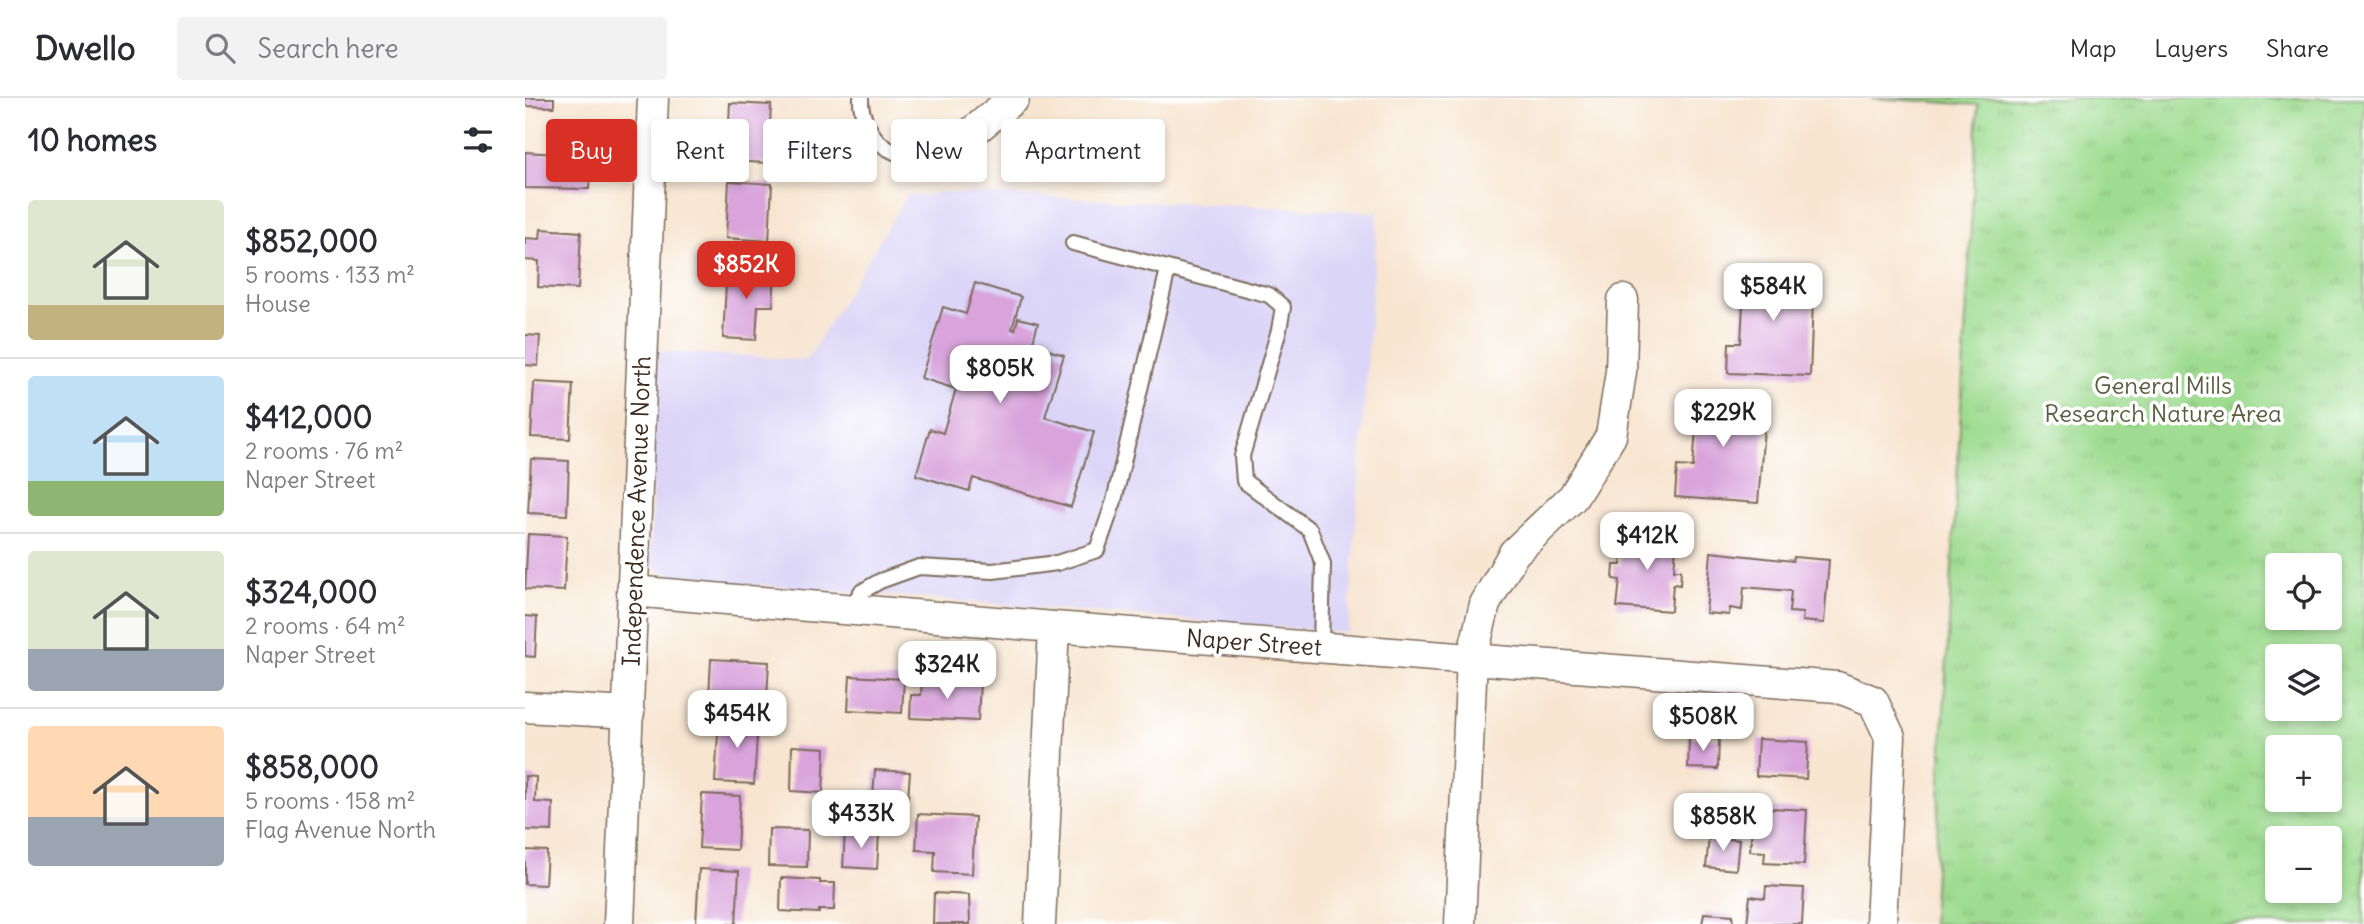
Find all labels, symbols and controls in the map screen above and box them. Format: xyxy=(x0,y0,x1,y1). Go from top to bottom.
search box xyxy=(177,17,667,80)
text: Dwello xyxy=(35,27,135,69)
icon: search xyxy=(201,29,239,67)
text: Search here xyxy=(257,32,398,65)
text: Map xyxy=(2070,33,2116,63)
text: Layers xyxy=(2154,33,2228,63)
text: Share xyxy=(2266,33,2329,63)
chip: Buy xyxy=(546,119,637,182)
chip: Rent xyxy=(651,119,749,182)
chip: Filters xyxy=(763,119,877,182)
chip: New xyxy=(891,119,987,182)
chip: Apartment xyxy=(1001,119,1165,182)
text: 10 homes xyxy=(28,121,157,159)
icon: filters xyxy=(459,121,497,159)
text: $852,000 xyxy=(245,222,378,260)
icon: home xyxy=(84,228,168,312)
pin: $852K xyxy=(697,242,795,301)
text: $852K xyxy=(713,249,779,278)
text: 5 rooms · 133 m² xyxy=(245,260,415,289)
pin: $584K xyxy=(1724,264,1822,323)
text: $584K xyxy=(1740,271,1806,300)
text: House xyxy=(245,289,311,318)
pin: $805K xyxy=(951,345,1049,405)
text: $805K xyxy=(966,353,1034,382)
street label: Independence Avenue North xyxy=(616,355,656,667)
park label: General Mills Research Nature Area xyxy=(2044,370,2282,428)
pin: $229K xyxy=(1674,390,1772,449)
text: $229K xyxy=(1690,397,1756,426)
text: $412,000 xyxy=(245,398,373,436)
icon: home xyxy=(84,404,168,488)
text: 2 rooms · 76 m² xyxy=(245,436,403,465)
text: Naper Street xyxy=(245,465,376,494)
pin: $412K xyxy=(1598,512,1696,572)
text: $412K xyxy=(1616,520,1678,549)
map controls xyxy=(2265,553,2342,903)
button: locate xyxy=(2265,553,2342,630)
text: $324,000 xyxy=(245,573,377,611)
icon: home xyxy=(84,579,168,663)
text: 2 rooms · 64 m² xyxy=(245,611,406,640)
street label: Naper Street xyxy=(1185,622,1323,662)
text: Naper Street xyxy=(245,640,376,669)
pin: $324K xyxy=(898,642,996,701)
button: layers xyxy=(2265,644,2342,721)
text: $324K xyxy=(914,649,980,678)
pin: $454K xyxy=(688,690,786,750)
pin: $508K xyxy=(1654,694,1752,753)
text: $454K xyxy=(704,698,770,727)
text: $508K xyxy=(1669,701,1737,730)
button: + xyxy=(2265,735,2342,812)
text: $858,000 xyxy=(245,748,379,786)
icon: home xyxy=(84,754,168,838)
text: 5 rooms · 158 m² xyxy=(245,786,415,815)
pin: $433K xyxy=(812,790,910,850)
pin: $858K xyxy=(1674,794,1772,853)
text: $433K xyxy=(828,798,894,827)
text: $858K xyxy=(1690,801,1756,830)
text: Flag Avenue North xyxy=(245,815,436,844)
button: − xyxy=(2265,826,2342,903)

